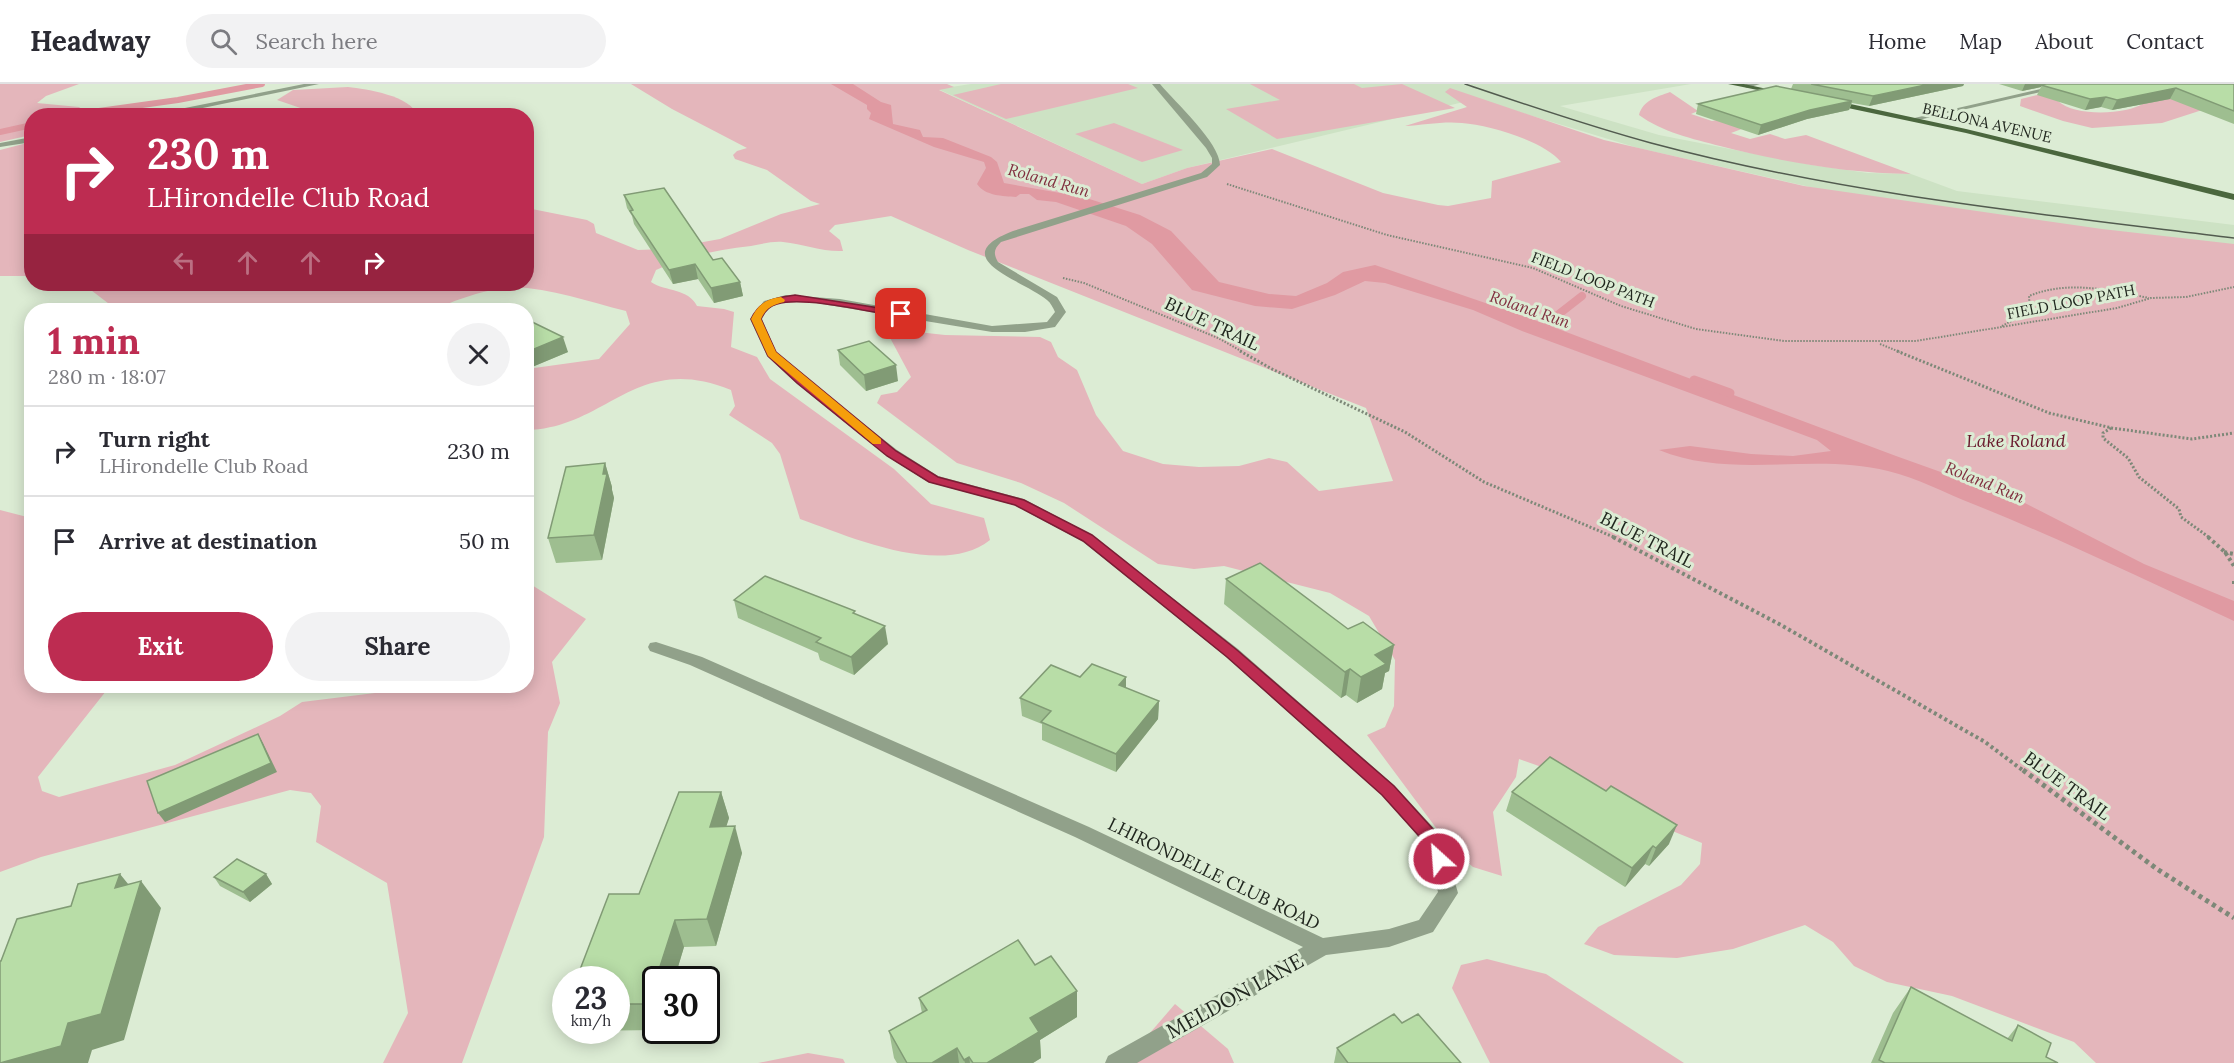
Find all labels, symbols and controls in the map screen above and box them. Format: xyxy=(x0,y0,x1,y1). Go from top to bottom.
search box xyxy=(186,14,606,68)
text: Headway xyxy=(30,23,150,59)
icon: search xyxy=(207,25,240,58)
text: Search here xyxy=(255,27,378,55)
text: Home xyxy=(1868,28,1926,55)
text: Map xyxy=(1959,28,2002,55)
text: About xyxy=(2035,28,2093,55)
text: Contact xyxy=(2126,28,2204,55)
street label: BELLONA AVENUE xyxy=(1921,98,2054,147)
text: 230 m xyxy=(147,127,269,181)
icon: right xyxy=(48,132,126,210)
water label: Roland Run xyxy=(1006,159,1092,201)
text: LHirondelle Club Road xyxy=(147,180,430,214)
icon: left xyxy=(168,246,201,279)
icon: ahead xyxy=(231,246,264,279)
icon: ahead xyxy=(294,246,327,279)
icon: right xyxy=(357,246,390,279)
street label: FIELD LOOP PATH xyxy=(1529,247,1657,312)
street label: FIELD LOOP PATH xyxy=(2005,280,2137,323)
water label: Roland Run xyxy=(1487,286,1573,332)
pin xyxy=(875,288,926,339)
street label: BLUE TRAIL xyxy=(1161,292,1264,356)
icon: arrive xyxy=(884,297,917,330)
text: 1 min xyxy=(48,318,140,364)
button: close xyxy=(447,323,510,386)
text: 280 m · 18:07 xyxy=(48,364,166,389)
text: Turn right xyxy=(99,425,210,453)
park label: Lake Roland xyxy=(1966,429,2066,452)
icon: right xyxy=(48,435,81,468)
text: 230 m xyxy=(447,437,510,465)
text: LHirondelle Club Road xyxy=(99,453,308,478)
water label: Roland Run xyxy=(1942,457,2028,507)
street label: BLUE TRAIL xyxy=(1597,506,1698,573)
icon: arrive xyxy=(48,525,81,558)
text: Arrive at destination xyxy=(99,527,317,555)
text: 50 m xyxy=(459,527,510,555)
button: Exit xyxy=(48,612,273,681)
button: Share xyxy=(285,612,510,681)
street label: BLUE TRAIL xyxy=(2019,746,2116,825)
street label: LHIRONDELLE CLUB ROAD xyxy=(1104,812,1324,935)
position arrow xyxy=(1407,827,1471,891)
street label: MELDON LANE xyxy=(1161,947,1308,1044)
speed limit sign: 30 xyxy=(642,966,720,1044)
text: 23 xyxy=(575,979,607,1017)
text: km/h xyxy=(571,1011,611,1030)

